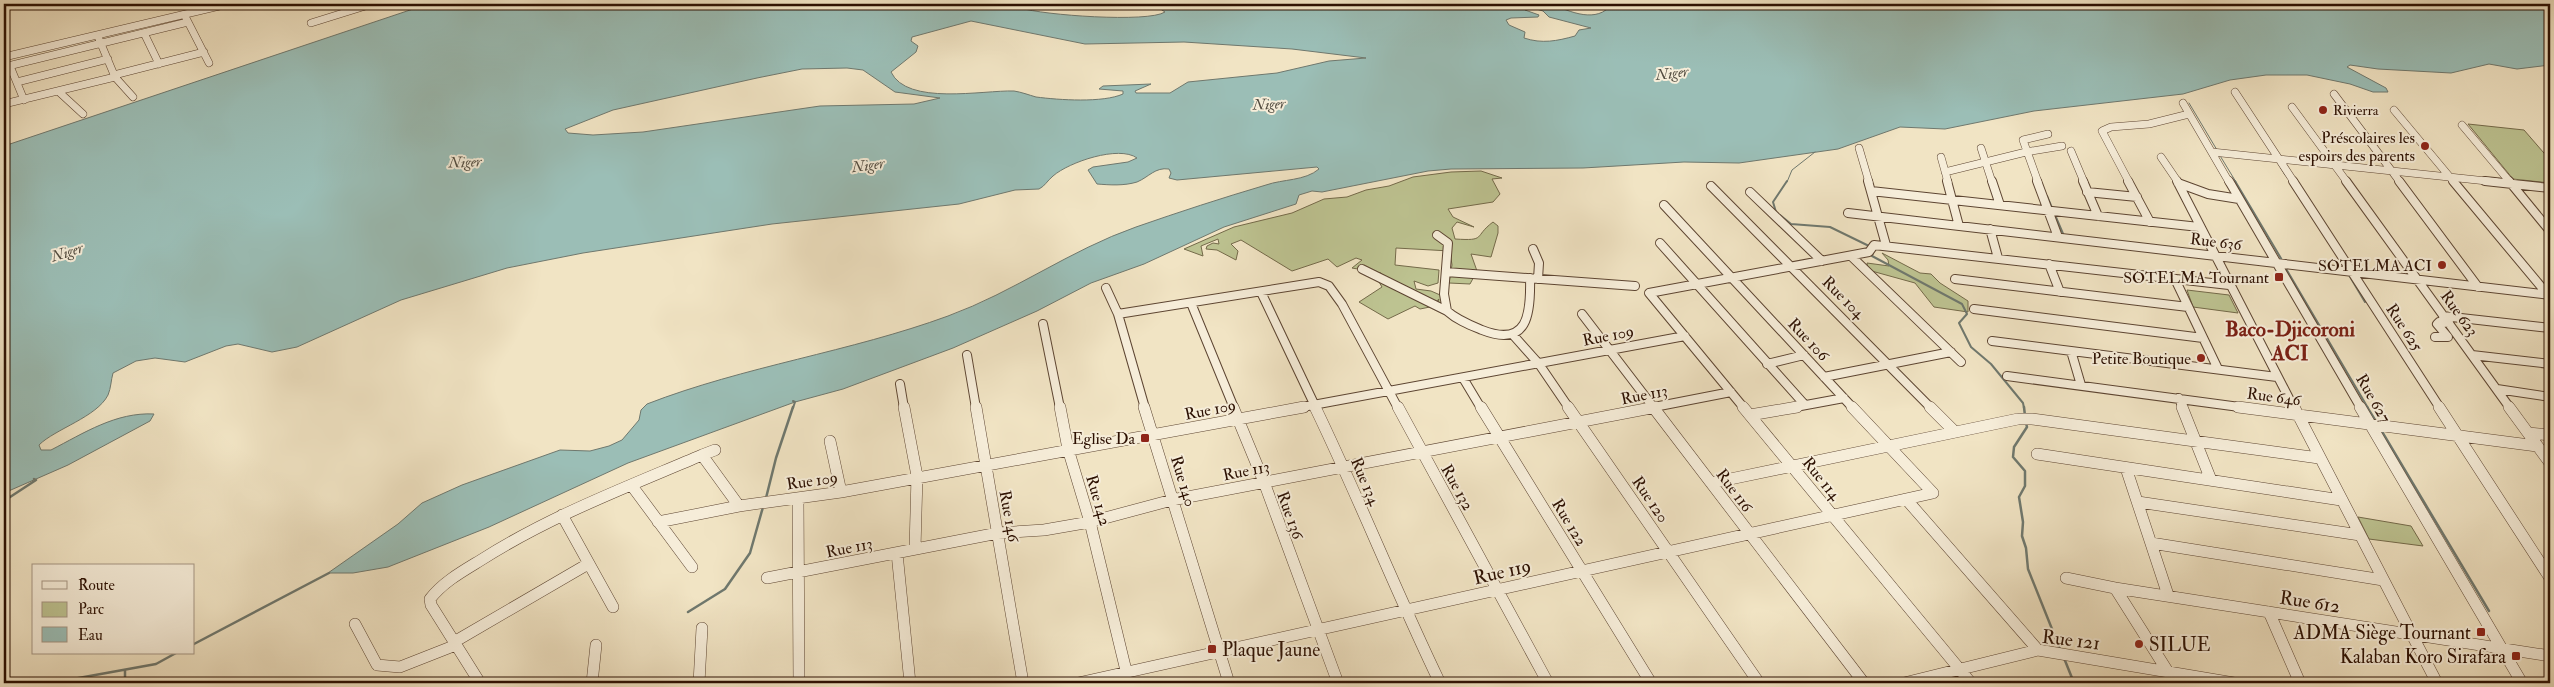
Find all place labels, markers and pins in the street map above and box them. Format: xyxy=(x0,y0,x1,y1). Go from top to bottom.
place label: Rivierra xyxy=(2333,102,2379,119)
marker: Rivierra xyxy=(2317,104,2329,116)
place label: Préscolaires les espoirs des parents xyxy=(2299,128,2415,167)
marker: Préscolaires les espoirs des parents xyxy=(2419,140,2431,152)
place label: SOTELMA ACI xyxy=(2318,256,2432,276)
marker: SOTELMA ACI xyxy=(2436,259,2448,271)
place label: SOTELMA Tournant xyxy=(2123,268,2269,288)
marker: SOTELMA Tournant xyxy=(2273,271,2285,283)
place label: Petite Boutique xyxy=(2092,349,2191,369)
marker: Petite Boutique xyxy=(2195,352,2207,364)
place label: Eglise Da xyxy=(1072,429,1135,449)
marker: Eglise Da xyxy=(1139,432,1151,444)
place label: ADMA Siège Tournant xyxy=(2292,621,2471,645)
marker: ADMA Siège Tournant xyxy=(2475,626,2487,638)
place label: SILUE xyxy=(2149,633,2211,657)
place label: Plaque Jaune xyxy=(1222,638,1320,662)
marker: SILUE xyxy=(2133,638,2145,650)
marker: Plaque Jaune xyxy=(1206,643,1218,655)
place label: Kalaban Koro Sirafara xyxy=(2340,645,2506,669)
marker: Kalaban Koro Sirafara xyxy=(2510,650,2522,662)

